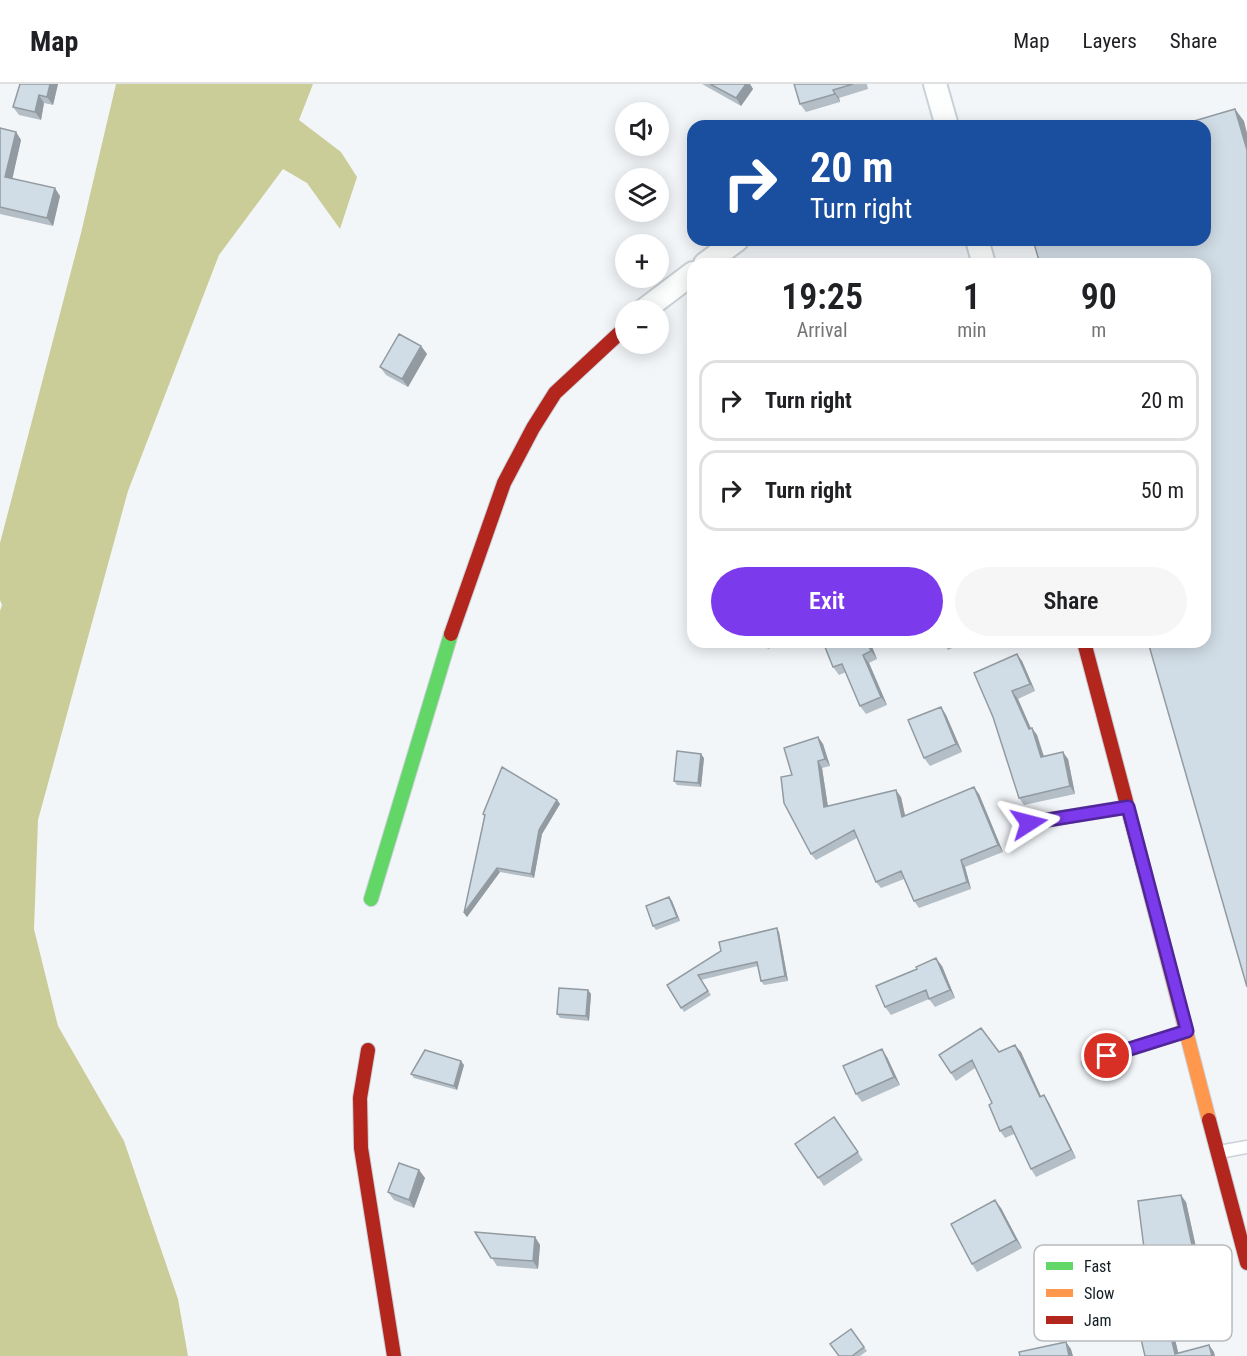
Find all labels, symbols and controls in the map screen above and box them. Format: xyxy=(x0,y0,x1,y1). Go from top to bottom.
text: Map xyxy=(30,25,78,58)
text: Map xyxy=(1013,29,1050,53)
text: Layers xyxy=(1083,29,1137,53)
text: Share xyxy=(1170,29,1217,53)
map controls xyxy=(615,102,669,354)
button: sound xyxy=(615,102,669,156)
text: 20 m xyxy=(810,143,893,192)
icon: right xyxy=(711,144,789,222)
button: layers xyxy=(615,168,669,222)
text: Turn right xyxy=(810,193,912,225)
button: + xyxy=(615,234,669,288)
text: 19:25 xyxy=(781,276,863,318)
text: 1 xyxy=(963,276,981,318)
text: 90 xyxy=(1081,276,1117,318)
button: − xyxy=(615,300,669,354)
text: Arrival xyxy=(797,318,848,342)
text: min xyxy=(957,318,987,342)
text: m xyxy=(1091,318,1106,342)
icon: right xyxy=(714,384,747,417)
text: Turn right xyxy=(765,388,852,413)
text: 20 m xyxy=(1141,388,1184,413)
icon: right xyxy=(714,474,747,507)
text: Turn right xyxy=(765,478,852,503)
text: 50 m xyxy=(1141,478,1184,503)
button: Exit xyxy=(711,567,943,636)
button: Share xyxy=(955,567,1187,636)
position arrow xyxy=(997,791,1061,855)
pin xyxy=(1081,1030,1132,1081)
icon: arrive xyxy=(1090,1039,1123,1072)
legend xyxy=(1034,1245,1232,1341)
text: Fast xyxy=(1084,1257,1111,1276)
text: Slow xyxy=(1084,1284,1114,1303)
text: Jam xyxy=(1084,1311,1111,1330)

